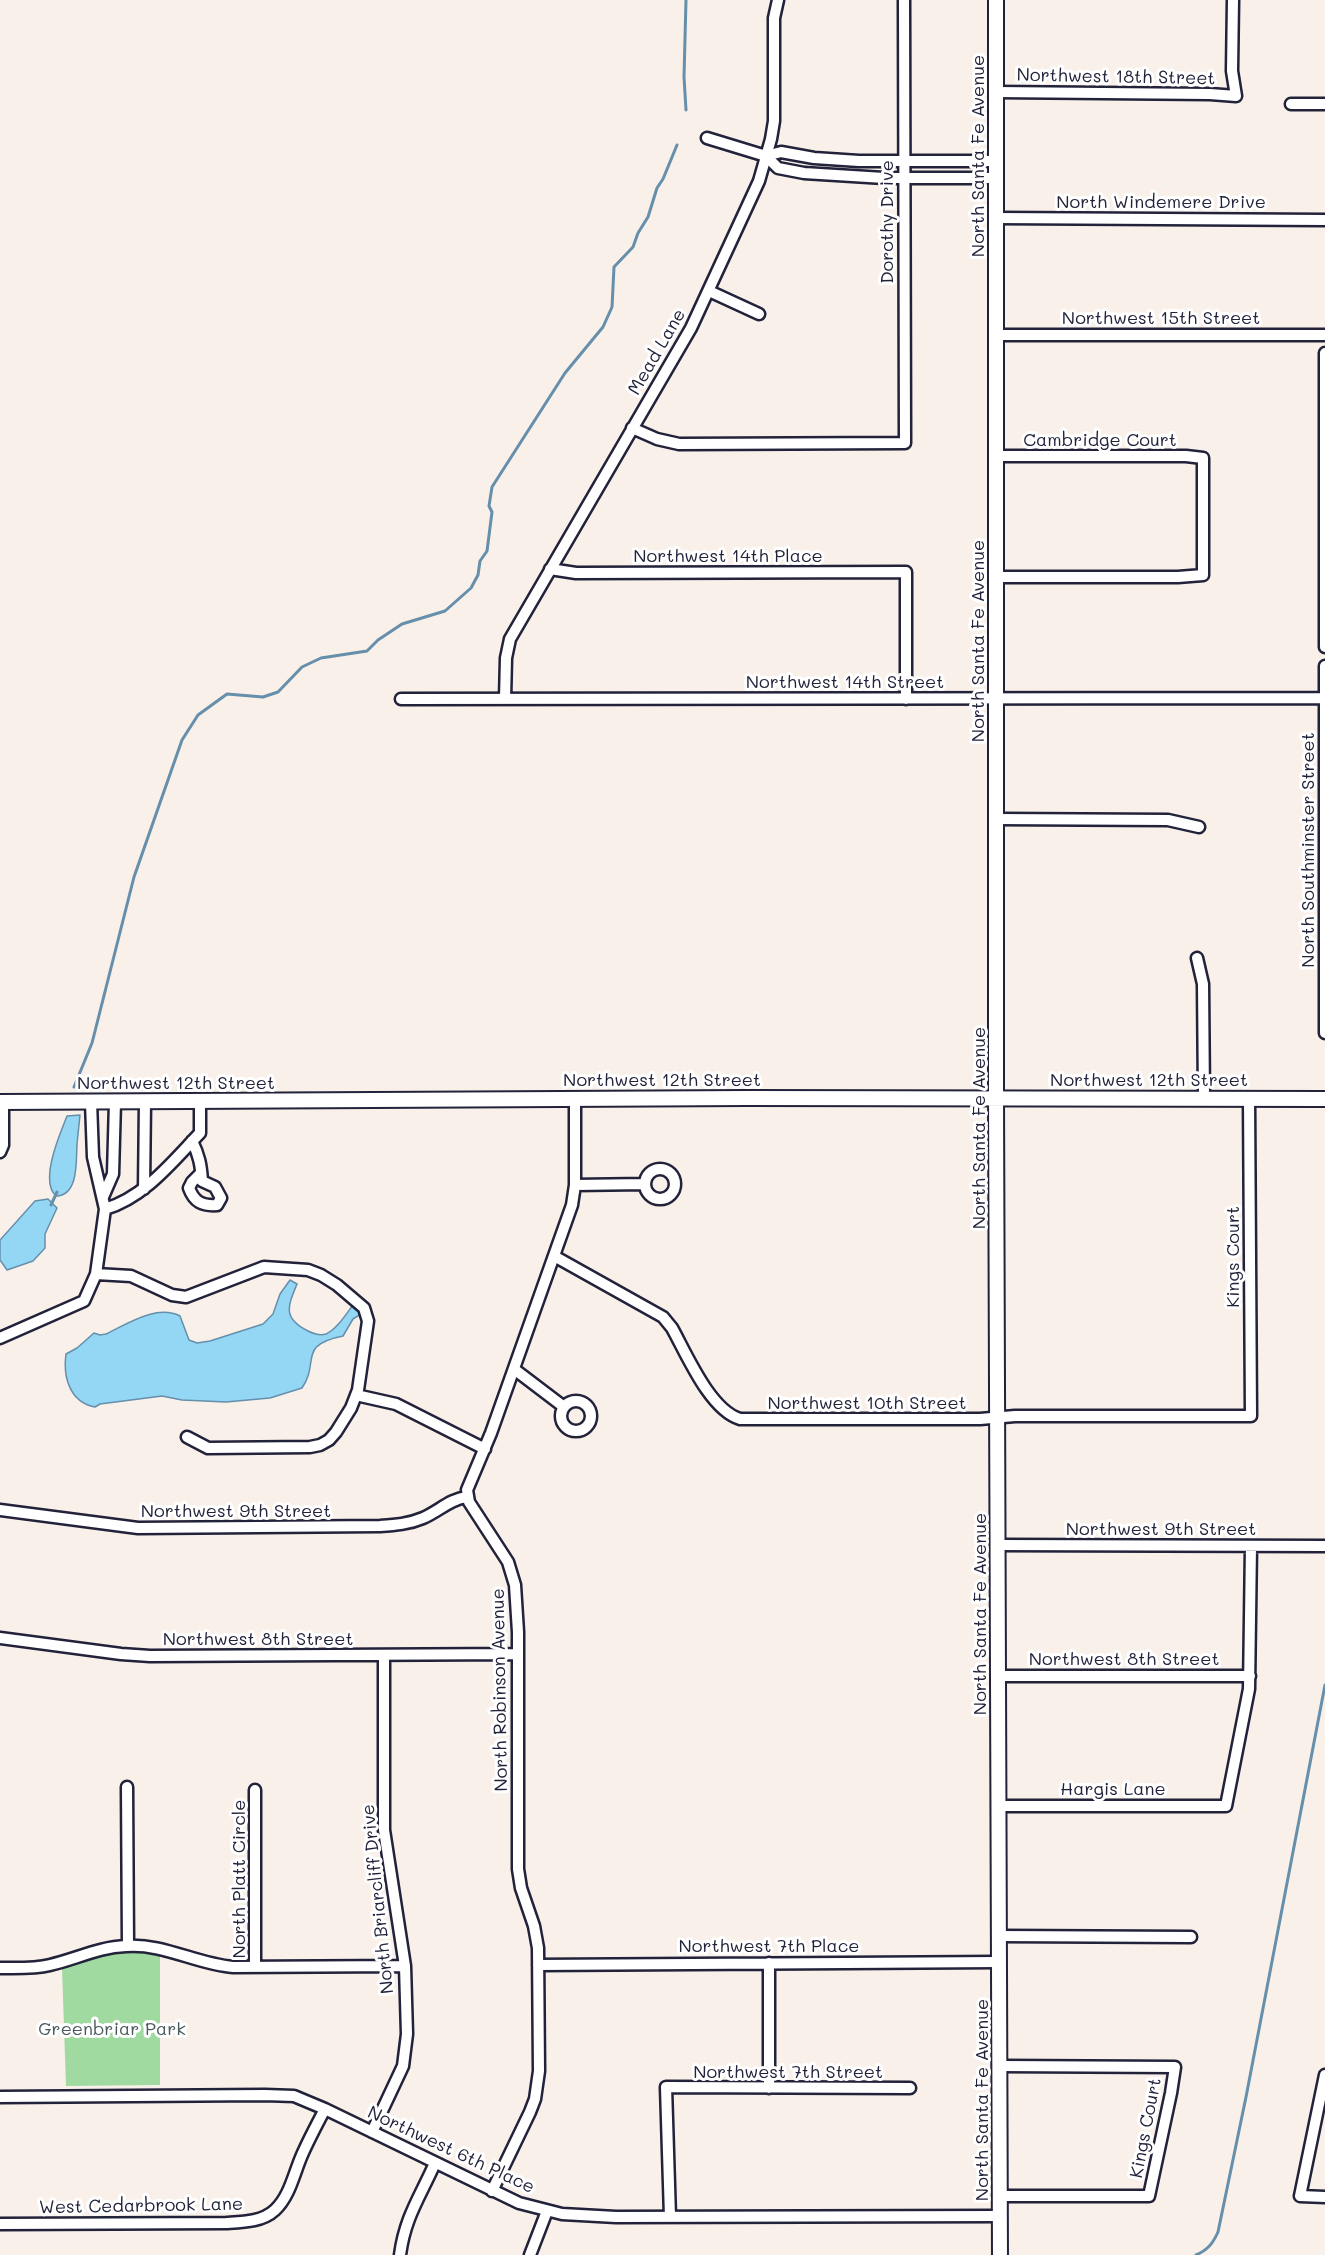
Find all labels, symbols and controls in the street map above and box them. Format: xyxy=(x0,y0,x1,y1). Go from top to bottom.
street label: North Santa Fe Avenue xyxy=(967,55,989,257)
street label: Northwest 18th Street xyxy=(1016,64,1216,90)
street label: Dorothy Drive xyxy=(876,160,898,284)
street label: North Windemere Drive xyxy=(1056,191,1266,213)
street label: Mead Lane xyxy=(624,305,690,399)
street label: Northwest 15th Street xyxy=(1062,307,1260,329)
street label: Cambridge Court xyxy=(1023,429,1177,451)
street label: North Santa Fe Avenue xyxy=(967,540,989,742)
street label: Northwest 14th Place xyxy=(633,545,823,567)
street label: Northwest 14th Street xyxy=(746,671,944,693)
street label: North Southminster Street xyxy=(1297,732,1319,968)
street label: North Santa Fe Avenue xyxy=(968,1027,990,1229)
street label: Northwest 12th Street xyxy=(563,1069,761,1091)
street label: Northwest 12th Street xyxy=(1050,1069,1248,1091)
street label: Northwest 12th Street xyxy=(77,1072,275,1094)
street label: Kings Court xyxy=(1222,1206,1244,1308)
street label: Northwest 10th Street xyxy=(768,1392,966,1414)
street label: Northwest 9th Street xyxy=(141,1500,331,1522)
street label: North Santa Fe Avenue xyxy=(969,1513,991,1715)
street label: Northwest 9th Street xyxy=(1066,1518,1256,1540)
street label: North Robinson Avenue xyxy=(487,1588,513,1792)
street label: Northwest 8th Street xyxy=(163,1628,353,1650)
street label: Northwest 8th Street xyxy=(1029,1648,1219,1670)
street label: Hargis Lane xyxy=(1060,1778,1166,1800)
street label: North Platt Circle xyxy=(228,1800,250,1958)
street label: North Briarcliff Drive xyxy=(357,1803,399,1995)
street label: Northwest 7th Place xyxy=(679,1935,859,1957)
street label: North Santa Fe Avenue xyxy=(971,1999,993,2201)
park label: Greenbriar Park xyxy=(38,2018,186,2040)
street label: Northwest 7th Street xyxy=(693,2061,883,2083)
street label: Kings Court xyxy=(1126,2076,1166,2180)
street label: Northwest 6th Place xyxy=(364,2102,538,2198)
street label: West Cedarbrook Lane xyxy=(39,2193,243,2219)

